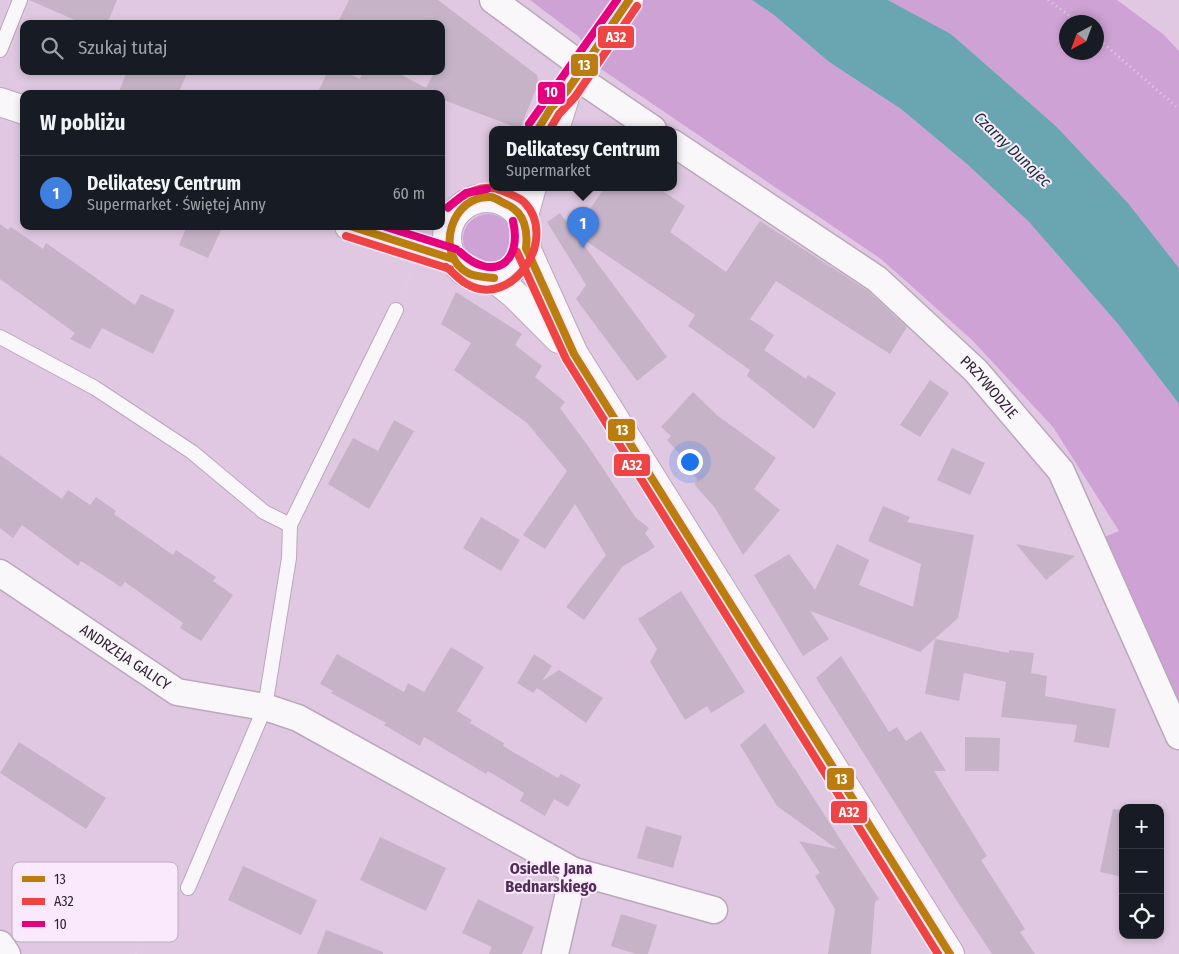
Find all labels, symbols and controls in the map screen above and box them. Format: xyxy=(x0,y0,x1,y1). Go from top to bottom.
north arrow xyxy=(1059,15,1104,60)
search box xyxy=(20,20,445,75)
line badge: A32 xyxy=(597,25,635,49)
text: A32 xyxy=(605,29,627,46)
icon: search xyxy=(38,34,66,62)
text: Szukaj tutaj xyxy=(78,36,168,59)
line badge: 13 xyxy=(570,53,599,77)
text: 13 xyxy=(578,57,591,74)
line badge: 10 xyxy=(537,81,566,105)
text: 10 xyxy=(544,84,558,101)
water label: Czarny Dunajec xyxy=(970,108,1055,191)
text: W pobliżu xyxy=(40,110,125,136)
popup xyxy=(489,126,677,191)
text: Delikatesy Centrum xyxy=(506,138,660,161)
text: Supermarket xyxy=(506,161,590,180)
text: Delikatesy Centrum xyxy=(87,172,241,195)
text: 1 xyxy=(53,184,59,203)
text: 60 m xyxy=(393,184,425,203)
text: Supermarket · Świętej Anny xyxy=(87,195,266,214)
pin: 1 xyxy=(567,207,599,248)
street label: PRZYWODZIE xyxy=(957,352,1021,422)
line badge: 13 xyxy=(607,418,636,442)
text: 13 xyxy=(616,422,629,439)
your location xyxy=(677,449,703,475)
line badge: A32 xyxy=(613,453,651,477)
text: A32 xyxy=(621,457,643,474)
street label: ANDRZEJA GALICY xyxy=(77,620,174,694)
line badge: 13 xyxy=(826,767,855,791)
text: 13 xyxy=(835,771,848,788)
line badge: A32 xyxy=(830,800,868,824)
text: A32 xyxy=(838,804,860,821)
map controls xyxy=(1119,804,1164,939)
button: + xyxy=(1119,804,1164,849)
button: − xyxy=(1119,849,1164,894)
district label: Osiedle Jana Bednarskiego xyxy=(505,859,597,896)
legend xyxy=(12,862,178,942)
text: 13 xyxy=(54,871,66,888)
text: A32 xyxy=(54,893,74,910)
button: locate xyxy=(1119,894,1164,939)
text: 10 xyxy=(54,916,67,933)

